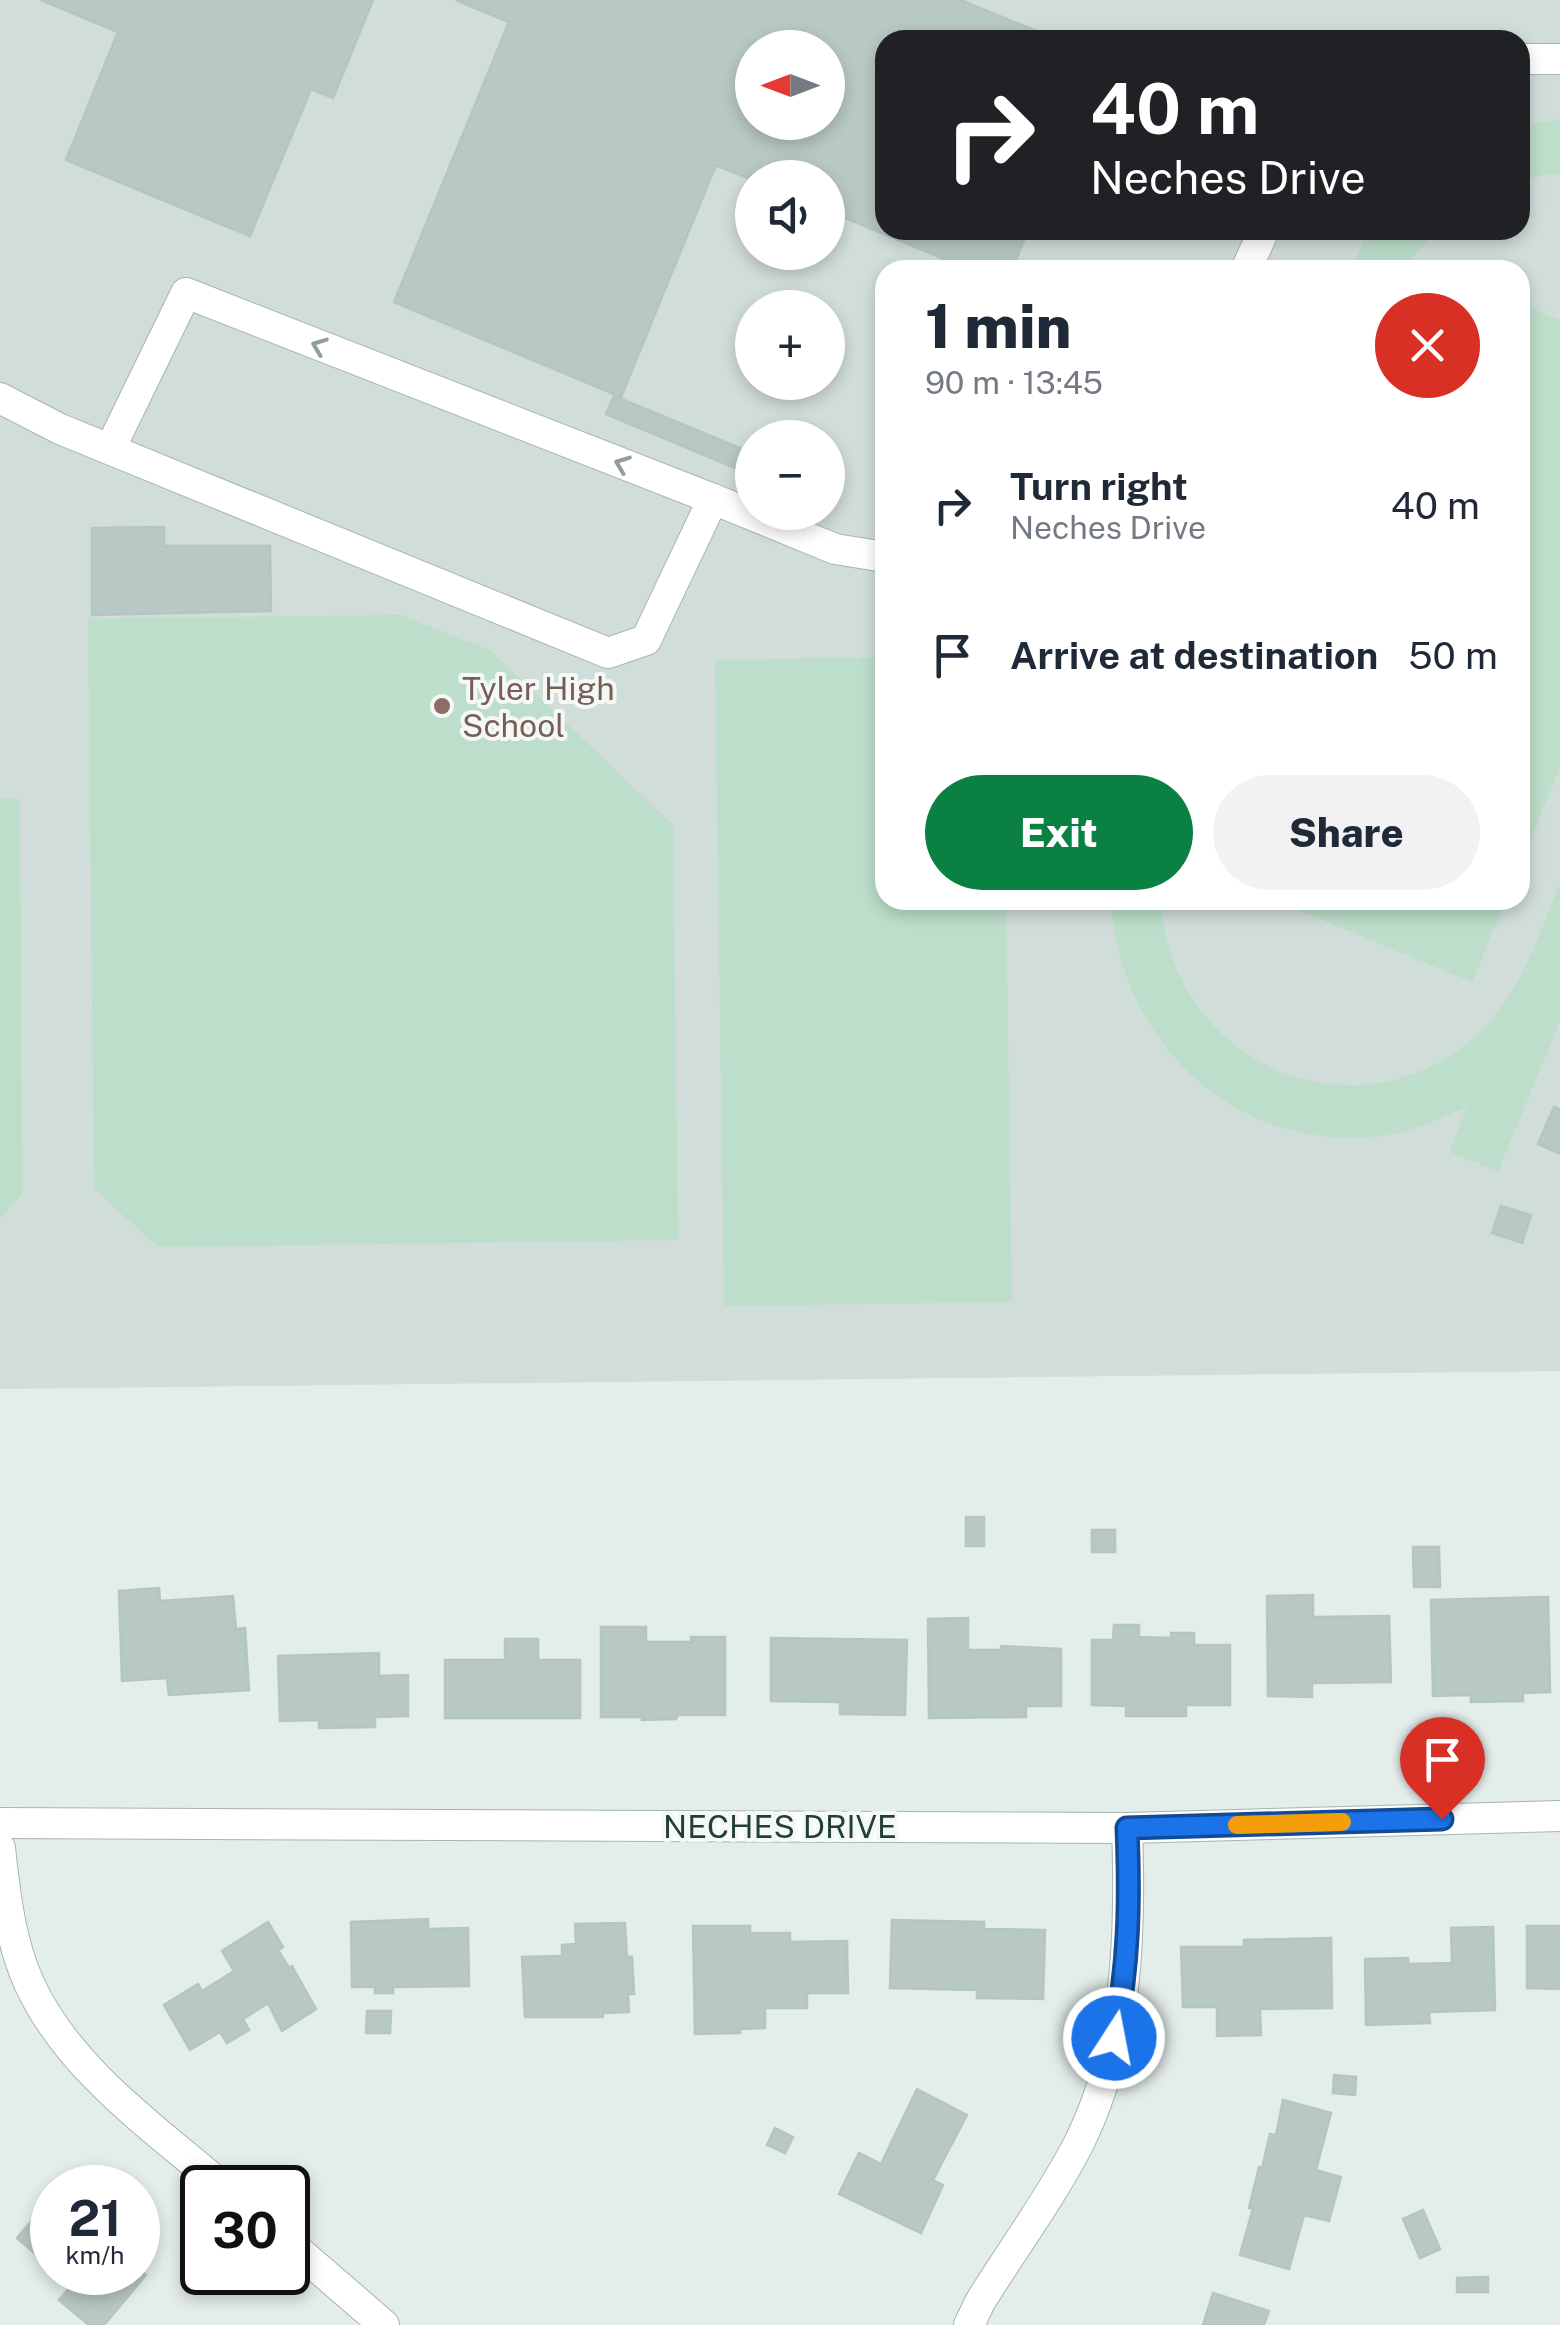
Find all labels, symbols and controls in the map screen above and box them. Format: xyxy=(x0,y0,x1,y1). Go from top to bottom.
north arrow xyxy=(735,30,845,140)
map controls xyxy=(735,30,845,530)
text: 40 m xyxy=(1090,67,1260,150)
icon: right xyxy=(925,70,1055,200)
text: Neches Drive xyxy=(1090,151,1366,204)
button: sound xyxy=(735,160,845,270)
button: + xyxy=(735,290,845,400)
text: 1 min xyxy=(925,291,1072,362)
button: close xyxy=(1375,293,1480,398)
one-way arrow xyxy=(312,337,329,357)
text: 90 m · 13:45 xyxy=(925,364,1103,401)
button: − xyxy=(735,420,845,530)
one-way arrow xyxy=(615,455,632,476)
text: Turn right xyxy=(1010,464,1188,509)
icon: right xyxy=(925,478,980,533)
text: 40 m xyxy=(1391,483,1480,528)
text: Neches Drive xyxy=(1010,509,1206,546)
icon: arrive xyxy=(925,628,980,683)
text: Arrive at destination xyxy=(1010,633,1378,678)
text: 50 m xyxy=(1408,633,1498,678)
place label: Tyler High School xyxy=(462,670,615,744)
marker: Tyler High School xyxy=(431,695,453,717)
button: Exit xyxy=(925,775,1193,890)
button: Share xyxy=(1213,775,1480,890)
pin xyxy=(1400,1717,1485,1820)
icon: arrive xyxy=(1415,1732,1470,1787)
street label: NECHES DRIVE xyxy=(663,1808,897,1845)
position arrow xyxy=(1062,1986,1166,2090)
speed limit sign: 30 xyxy=(180,2165,310,2295)
text: 21 xyxy=(68,2188,122,2247)
text: km/h xyxy=(66,2240,124,2270)

